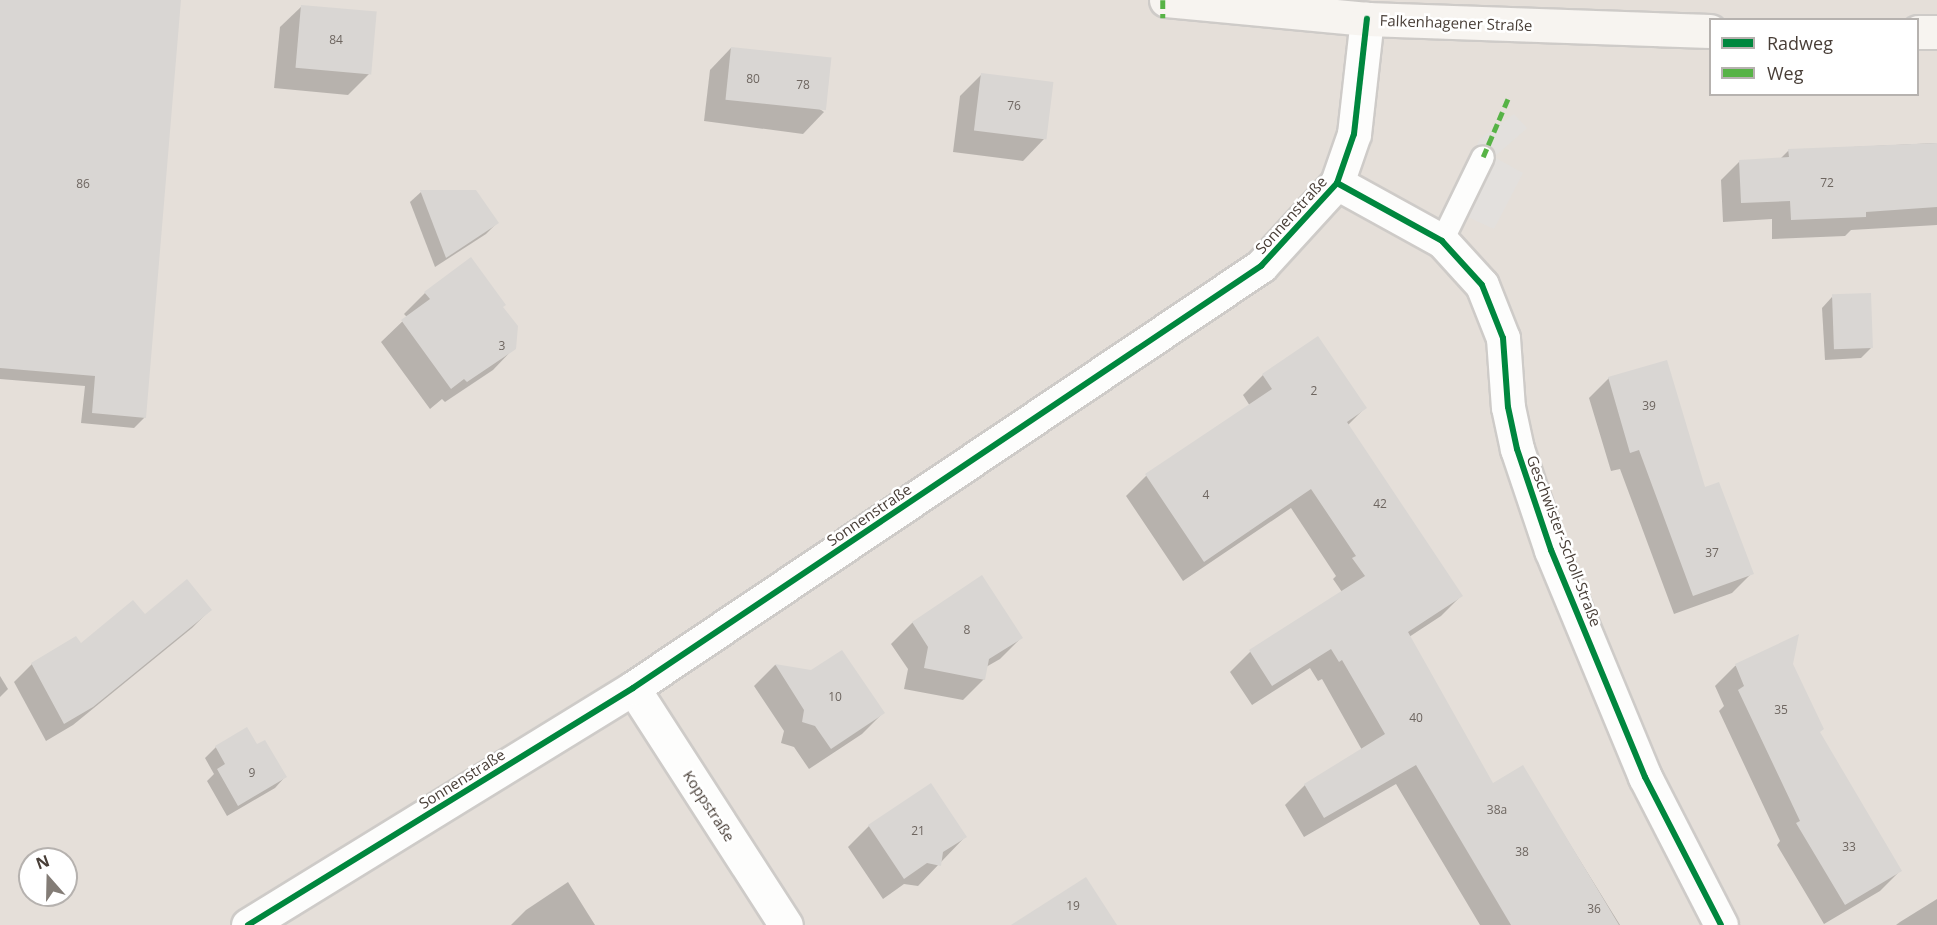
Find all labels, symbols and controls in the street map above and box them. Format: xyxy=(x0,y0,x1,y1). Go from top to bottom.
street label: Falkenhagener Straße xyxy=(1379,11,1533,35)
legend xyxy=(1709,18,1919,96)
text: Radweg xyxy=(1767,31,1833,55)
house number: 84 xyxy=(329,33,343,47)
text: Weg xyxy=(1767,61,1804,85)
house number: 80 xyxy=(746,72,760,86)
house number: 78 xyxy=(796,78,810,92)
house number: 76 xyxy=(1007,99,1021,113)
street label: Sonnenstraße xyxy=(1252,173,1330,257)
house number: 72 xyxy=(1820,176,1834,190)
house number: 86 xyxy=(76,177,90,191)
house number: 3 xyxy=(499,339,505,353)
house number: 2 xyxy=(1311,384,1317,398)
house number: 39 xyxy=(1642,399,1656,413)
street label: Geschwister-Scholl-Straße xyxy=(1523,453,1605,629)
street label: Sonnenstraße xyxy=(823,480,915,550)
house number: 4 xyxy=(1203,488,1209,502)
house number: 42 xyxy=(1373,497,1387,511)
house number: 37 xyxy=(1705,546,1719,560)
house number: 8 xyxy=(964,623,970,637)
house number: 10 xyxy=(828,690,842,704)
house number: 35 xyxy=(1774,703,1788,717)
house number: 40 xyxy=(1409,711,1423,725)
street label: Sonnenstraße xyxy=(416,745,508,813)
house number: 9 xyxy=(249,766,255,780)
street label: Koppstraße xyxy=(679,767,739,845)
house number: 38a xyxy=(1487,803,1507,817)
house number: 21 xyxy=(911,824,925,838)
house number: 33 xyxy=(1842,840,1856,854)
house number: 38 xyxy=(1515,845,1529,859)
north arrow xyxy=(18,847,78,907)
text: N xyxy=(33,849,52,875)
house number: 19 xyxy=(1066,899,1080,913)
house number: 36 xyxy=(1587,902,1601,916)

